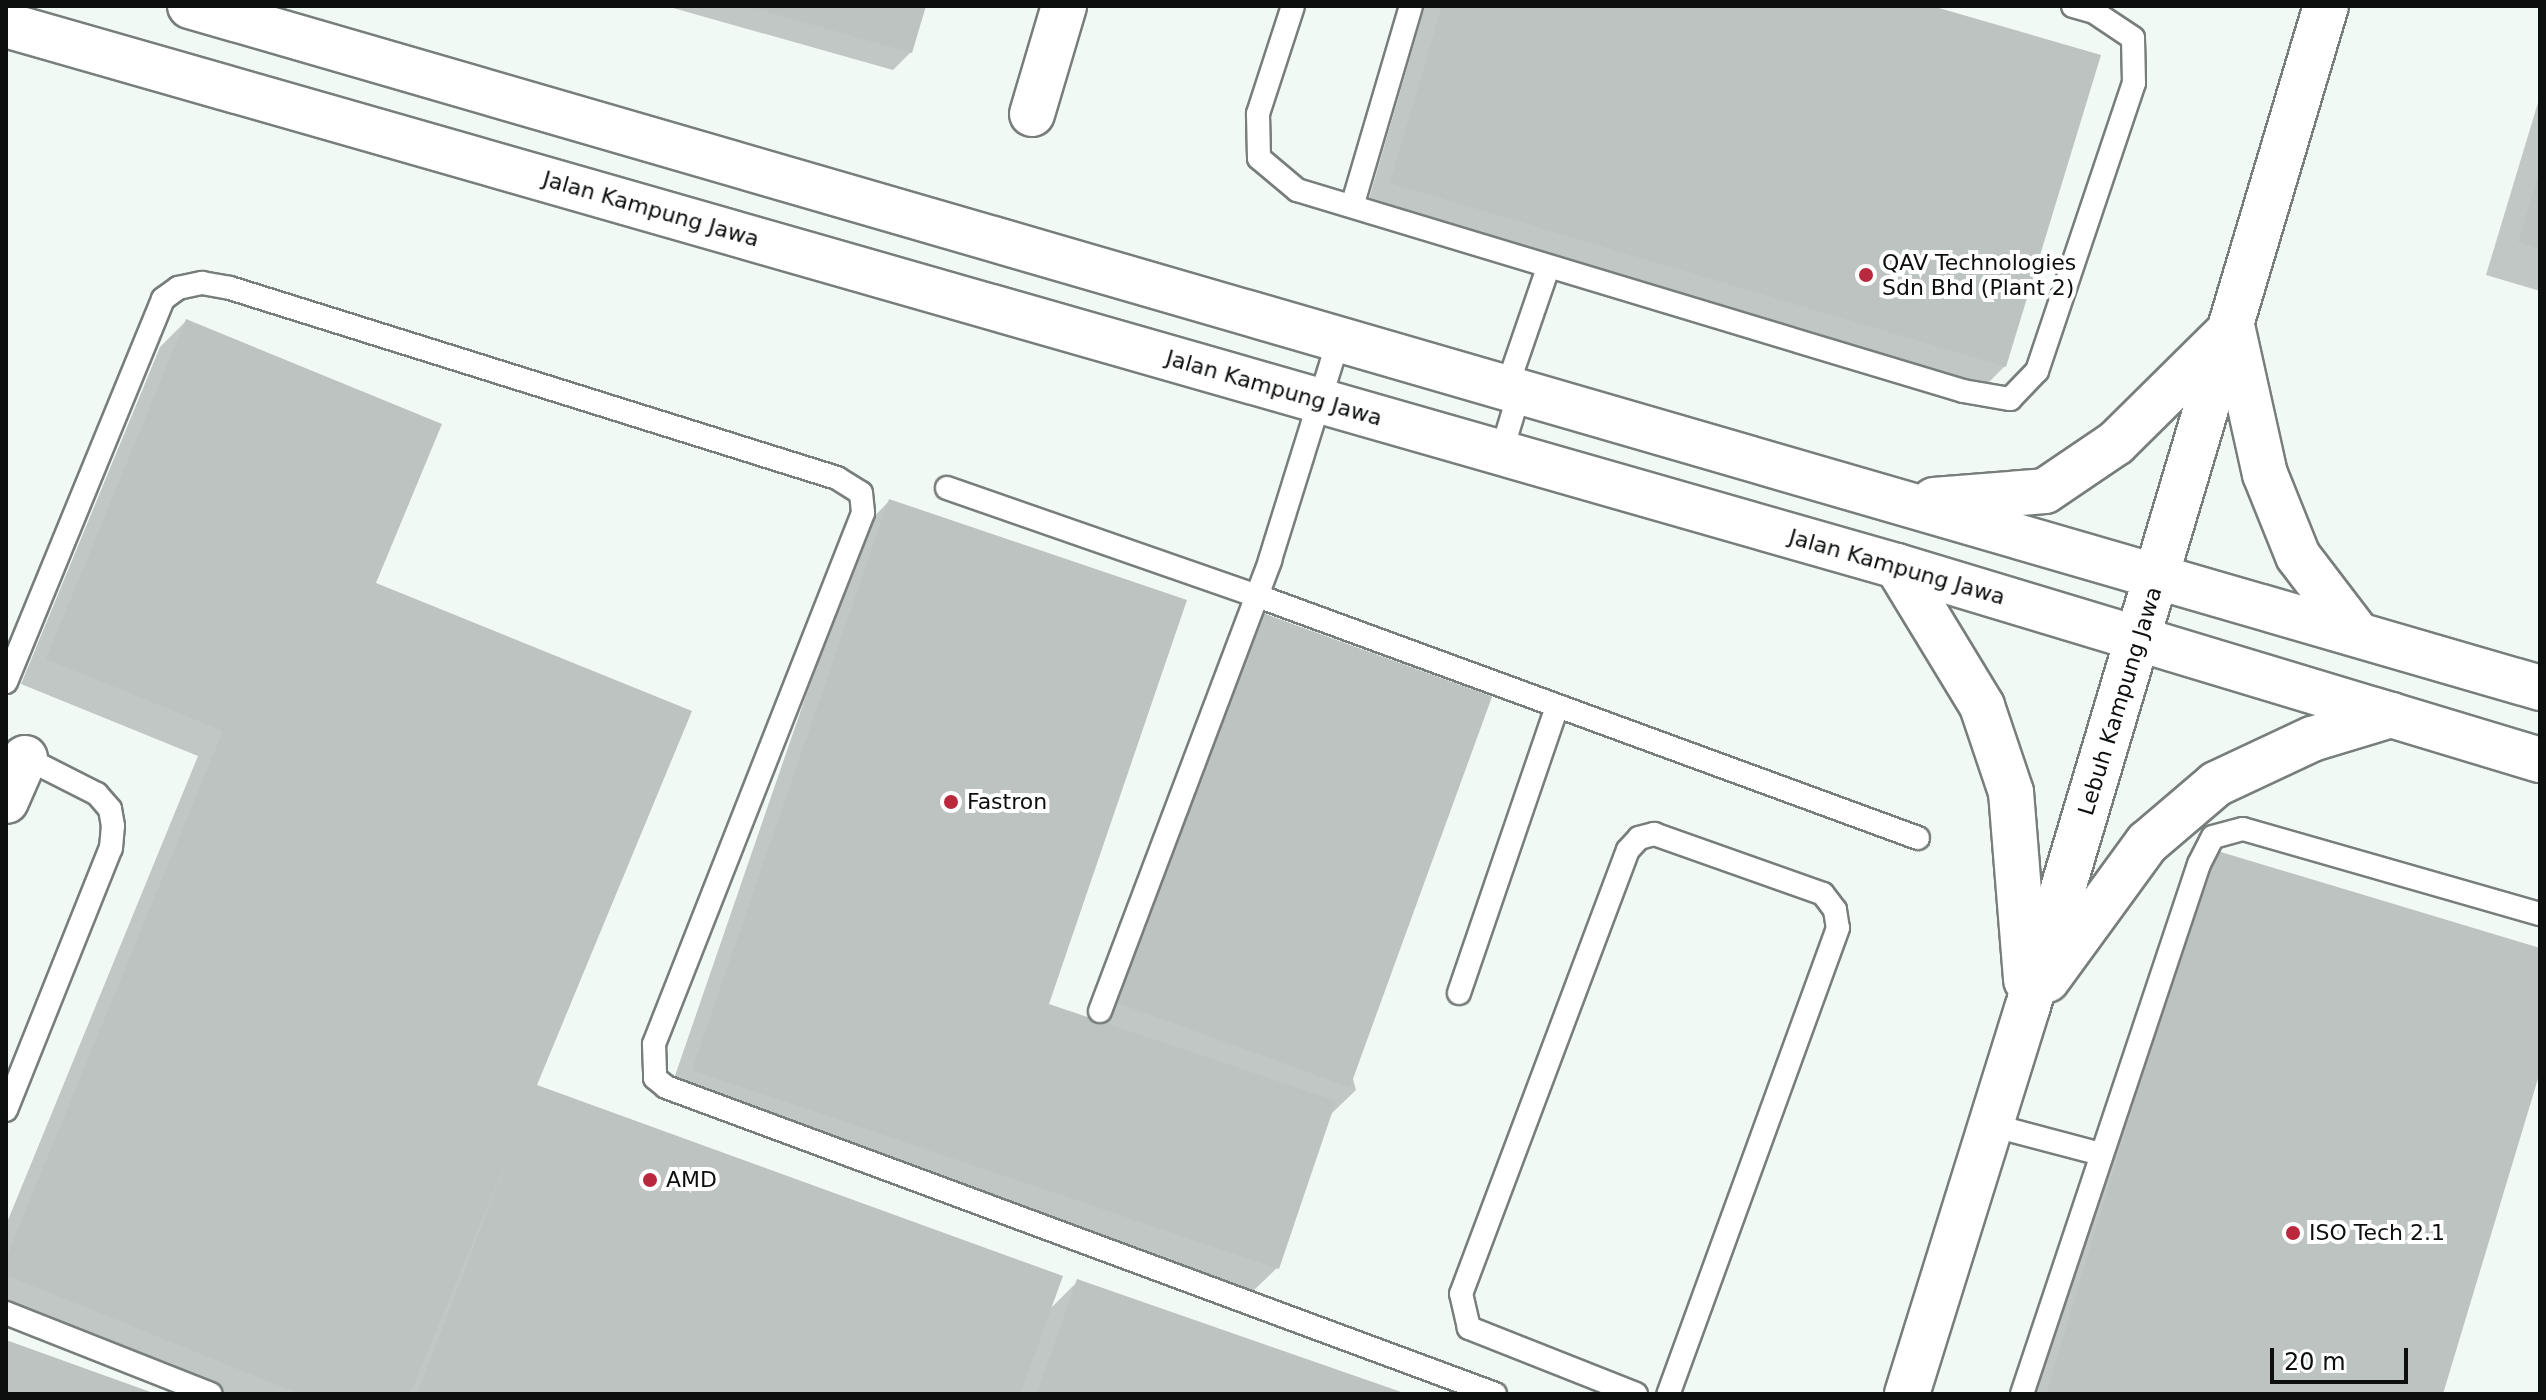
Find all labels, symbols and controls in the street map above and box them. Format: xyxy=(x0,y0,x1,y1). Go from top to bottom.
street label: Jalan Kampung Jawa xyxy=(540,165,762,253)
place label: QAV Technologies Sdn Bhd (Plant 2) xyxy=(1882,249,2076,300)
marker: QAV Technologies Sdn Bhd (Plant 2) xyxy=(1857,266,1875,284)
street label: Jalan Kampung Jawa xyxy=(1163,344,1385,432)
street label: Jalan Kampung Jawa xyxy=(1786,523,2008,611)
street label: Lebuh Kampung Jawa xyxy=(2073,584,2167,818)
place label: Fastron xyxy=(967,789,1047,815)
marker: Fastron xyxy=(942,793,960,811)
place label: AMD xyxy=(666,1167,717,1193)
marker: AMD xyxy=(641,1171,659,1189)
place label: ISO Tech 2.1 xyxy=(2309,1220,2445,1246)
marker: ISO Tech 2.1 xyxy=(2284,1224,2302,1242)
scale bar xyxy=(2274,1332,2412,1382)
text: 20 m xyxy=(2284,1348,2346,1376)

